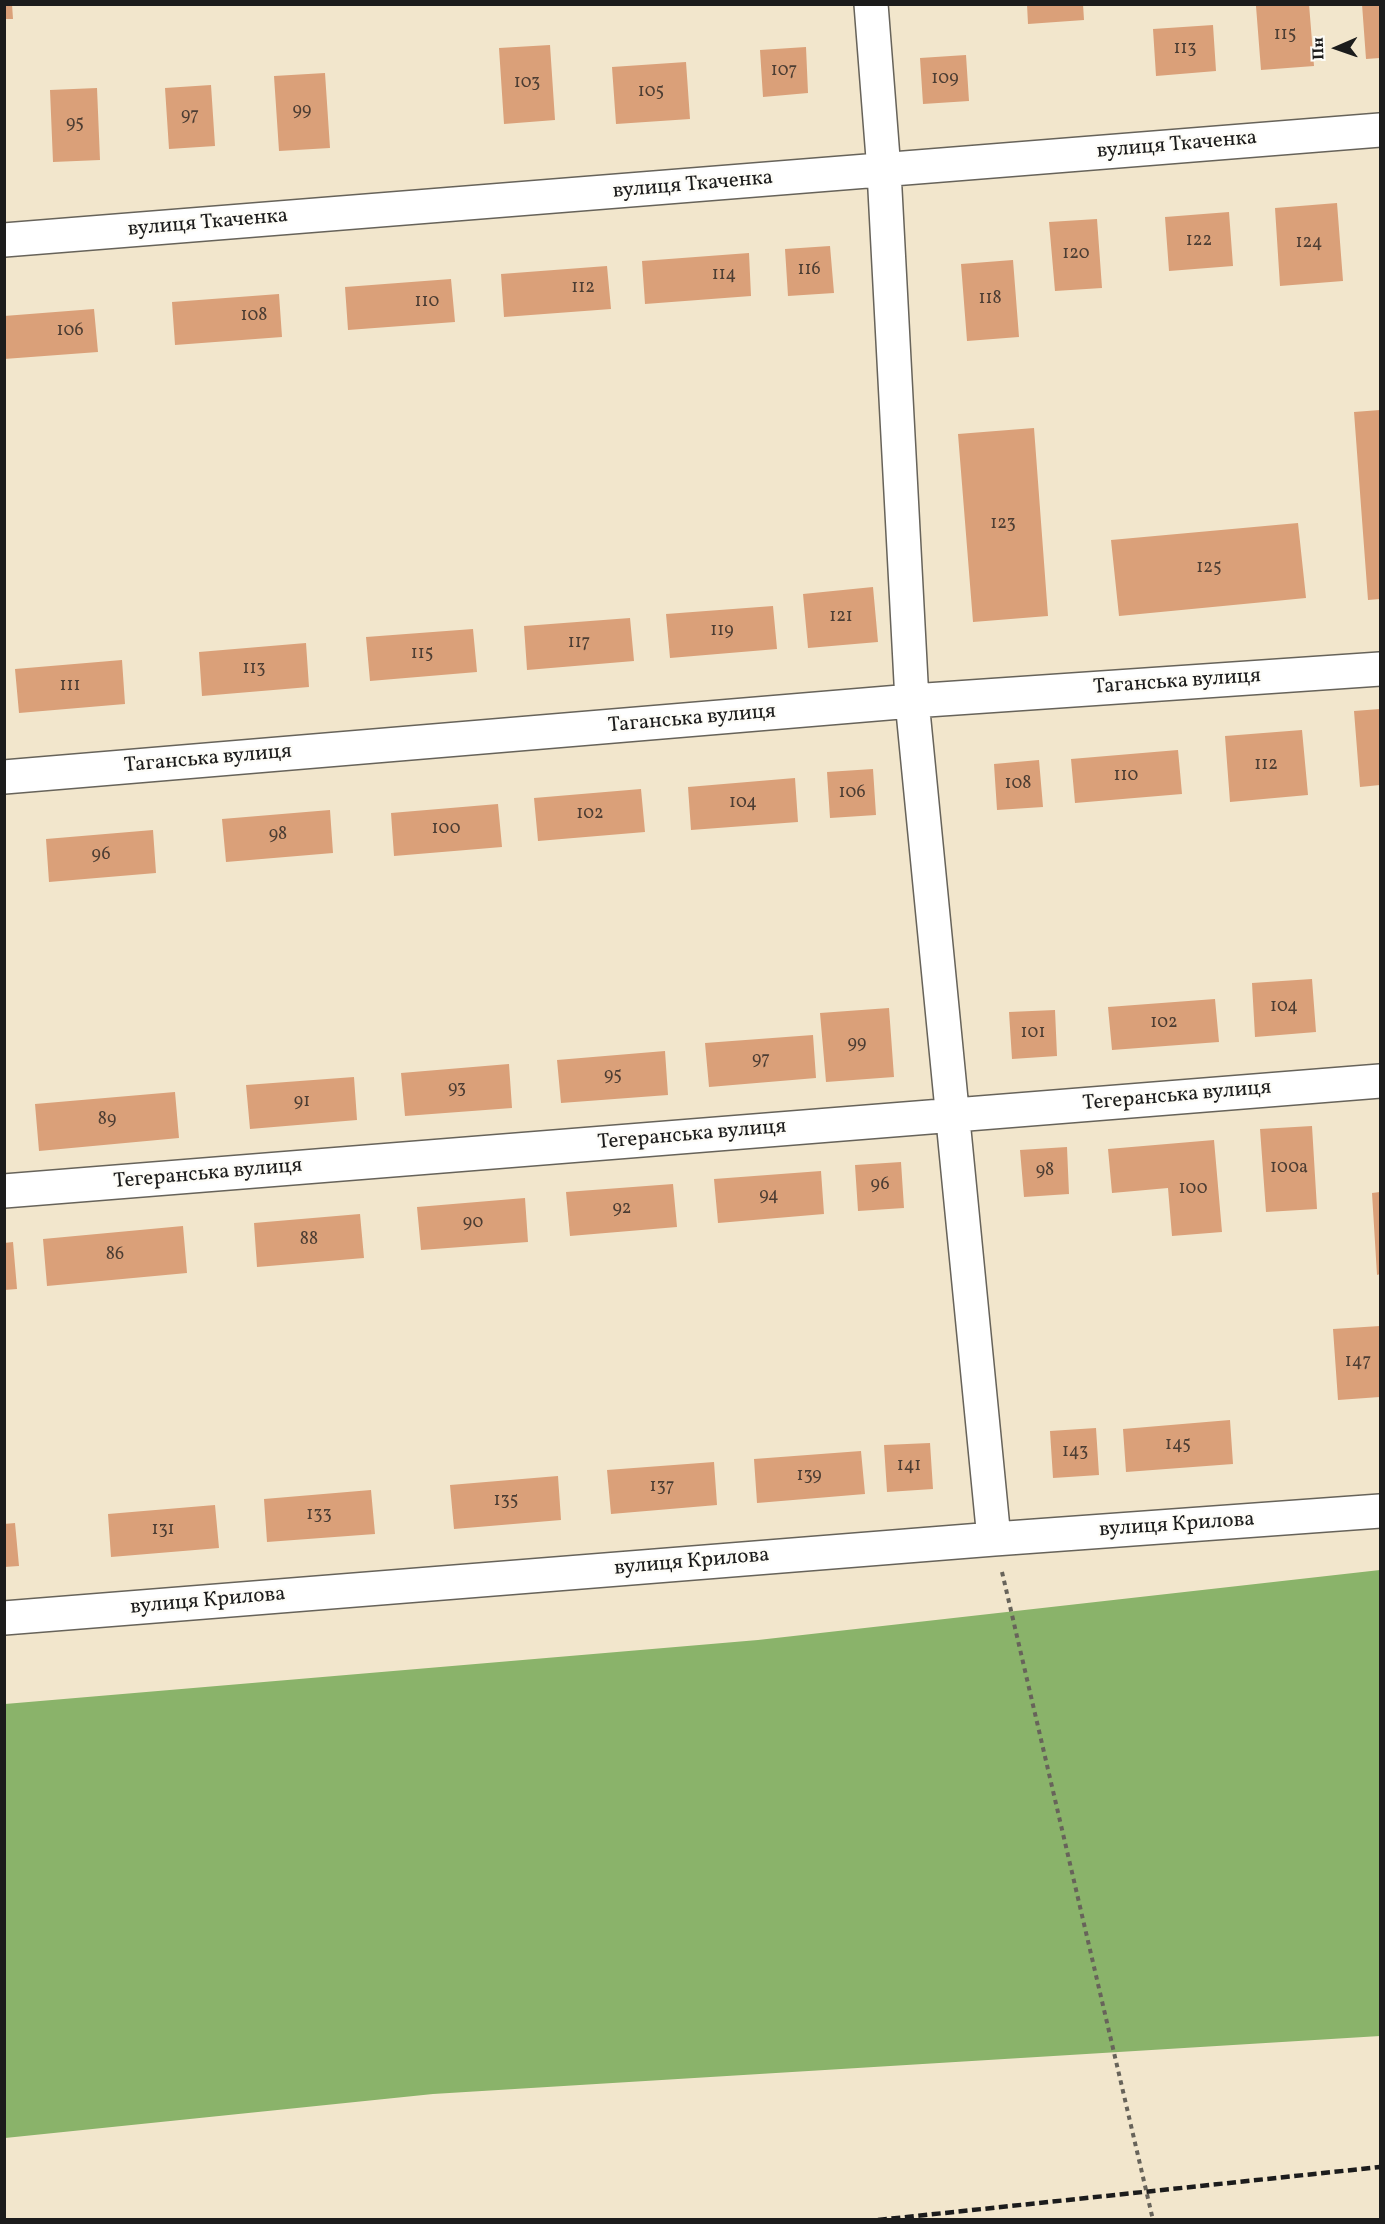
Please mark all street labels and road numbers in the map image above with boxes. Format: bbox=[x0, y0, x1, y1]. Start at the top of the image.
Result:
street label: вулиця Ткаченка bbox=[1096, 126, 1258, 166]
street label: вулиця Ткаченка bbox=[612, 166, 774, 206]
street label: вулиця Ткаченка bbox=[127, 204, 289, 244]
street label: Таганська вулиця bbox=[1092, 665, 1262, 701]
street label: Таганська вулиця bbox=[607, 700, 777, 740]
street label: Таганська вулиця bbox=[123, 740, 293, 780]
street label: Тегеранська вулиця bbox=[1082, 1076, 1272, 1118]
street label: Тегеранська вулиця bbox=[597, 1115, 787, 1157]
street label: Тегеранська вулиця bbox=[113, 1154, 303, 1196]
street label: вулиця Крилова bbox=[1098, 1508, 1256, 1544]
street label: вулиця Крилова bbox=[613, 1544, 771, 1582]
street label: вулиця Крилова bbox=[129, 1583, 287, 1621]

